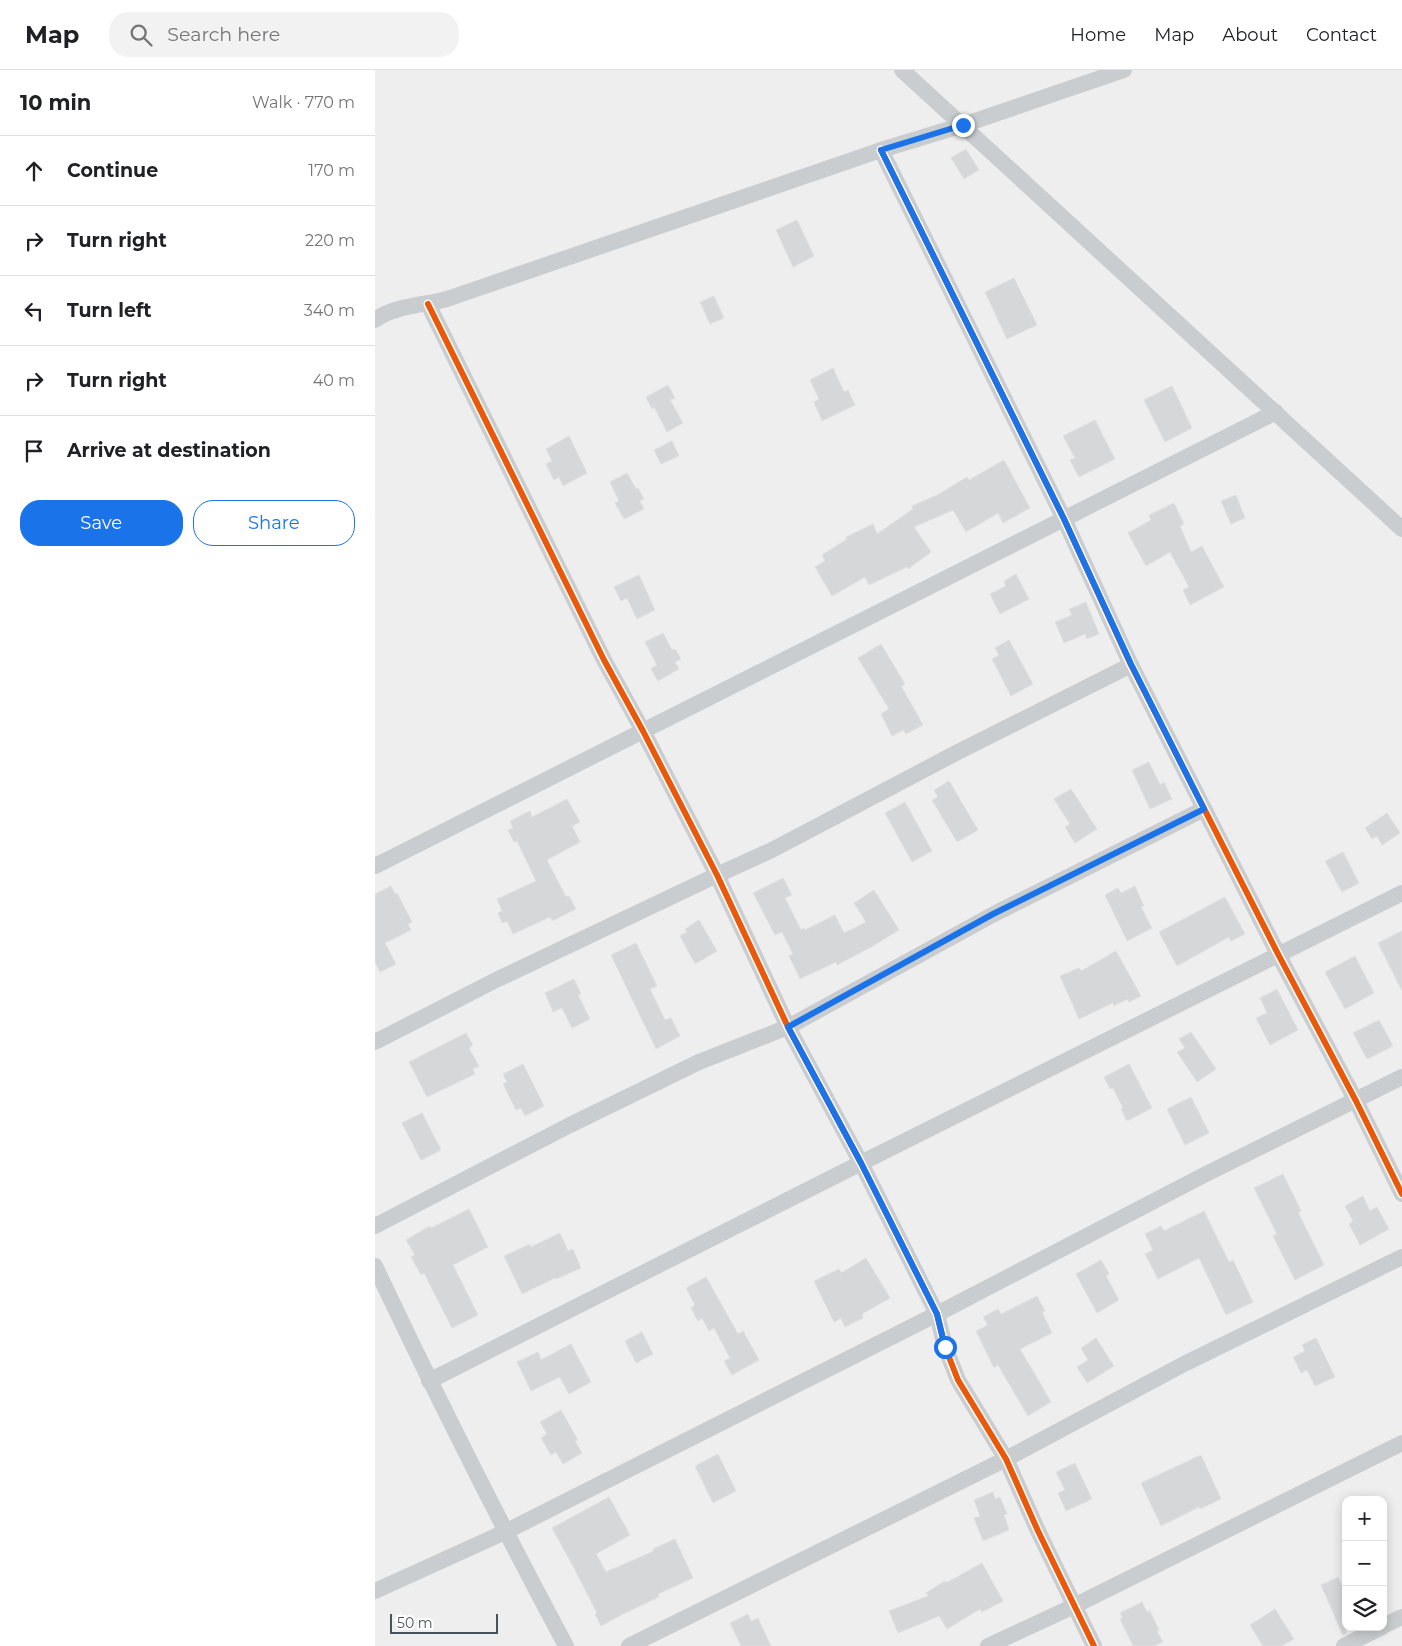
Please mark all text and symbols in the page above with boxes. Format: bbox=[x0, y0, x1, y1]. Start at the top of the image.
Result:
search box bbox=[109, 12, 459, 57]
text: Map bbox=[25, 20, 79, 49]
icon: search bbox=[127, 21, 155, 49]
text: Search here bbox=[167, 23, 280, 46]
text: Home bbox=[1070, 24, 1126, 46]
text: Map bbox=[1154, 24, 1194, 46]
text: About bbox=[1222, 24, 1278, 46]
text: Contact bbox=[1306, 24, 1377, 46]
text: 10 min bbox=[20, 90, 91, 115]
text: Walk · 770 m bbox=[252, 93, 355, 112]
route end bbox=[952, 114, 975, 137]
icon: ahead bbox=[20, 157, 48, 185]
text: Continue bbox=[67, 159, 158, 182]
text: 170 m bbox=[308, 161, 355, 180]
icon: right bbox=[20, 227, 48, 255]
text: Turn right bbox=[67, 229, 167, 252]
text: 220 m bbox=[305, 231, 355, 250]
icon: left bbox=[20, 297, 48, 325]
text: Turn left bbox=[67, 299, 152, 322]
text: 340 m bbox=[304, 301, 355, 320]
icon: right bbox=[20, 367, 48, 395]
text: Turn right bbox=[67, 369, 167, 392]
text: 40 m bbox=[313, 371, 355, 390]
icon: arrive bbox=[20, 437, 48, 465]
text: Arrive at destination bbox=[67, 439, 271, 462]
button: Save bbox=[20, 500, 183, 546]
button: Share bbox=[193, 500, 355, 546]
route start bbox=[934, 1336, 957, 1359]
map controls bbox=[1342, 1496, 1387, 1631]
button: + bbox=[1342, 1496, 1387, 1541]
button: − bbox=[1342, 1541, 1387, 1586]
button: layers bbox=[1342, 1586, 1387, 1631]
scale bar bbox=[390, 1611, 497, 1634]
text: 50 m bbox=[397, 1614, 433, 1632]

